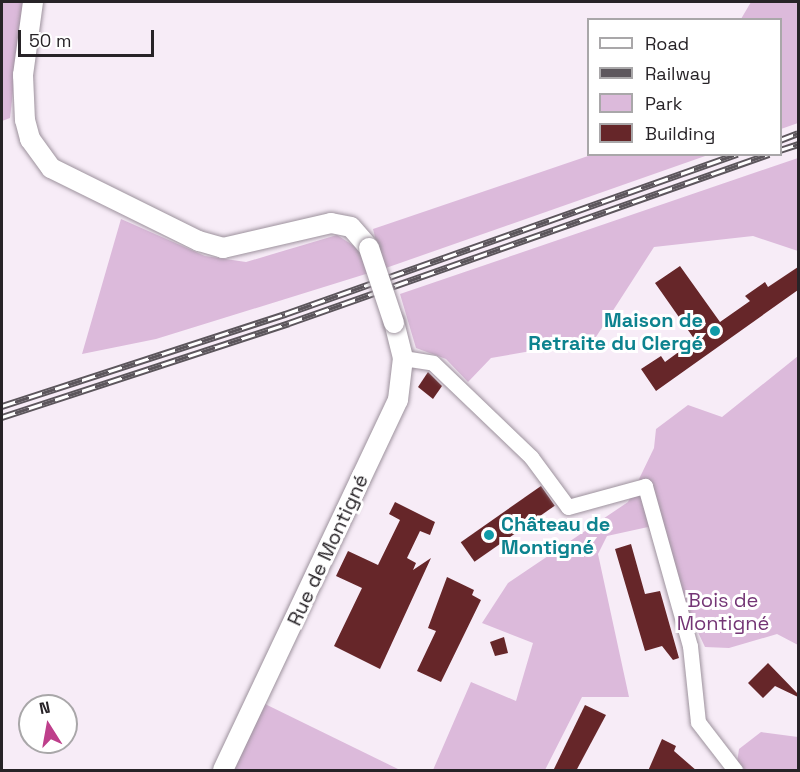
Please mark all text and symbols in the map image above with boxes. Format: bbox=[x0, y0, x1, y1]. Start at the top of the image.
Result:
scale bar bbox=[21, 18, 158, 56]
legend bbox=[587, 18, 782, 156]
text: 50 m bbox=[29, 29, 71, 52]
text: Road bbox=[645, 32, 689, 55]
text: Railway bbox=[645, 62, 711, 85]
text: Park bbox=[645, 92, 682, 115]
text: Building bbox=[645, 122, 715, 145]
place label: Maison de Retraite du Clergé bbox=[528, 308, 703, 355]
marker: Maison de Retraite du Clergé bbox=[708, 324, 722, 338]
street label: Rue de Montigné bbox=[282, 470, 374, 630]
place label: Château de Montigné bbox=[501, 512, 610, 559]
marker: Château de Montigné bbox=[482, 528, 496, 542]
park label: Bois de Montigné bbox=[677, 589, 769, 636]
north arrow bbox=[18, 694, 78, 754]
text: N bbox=[38, 696, 52, 719]

